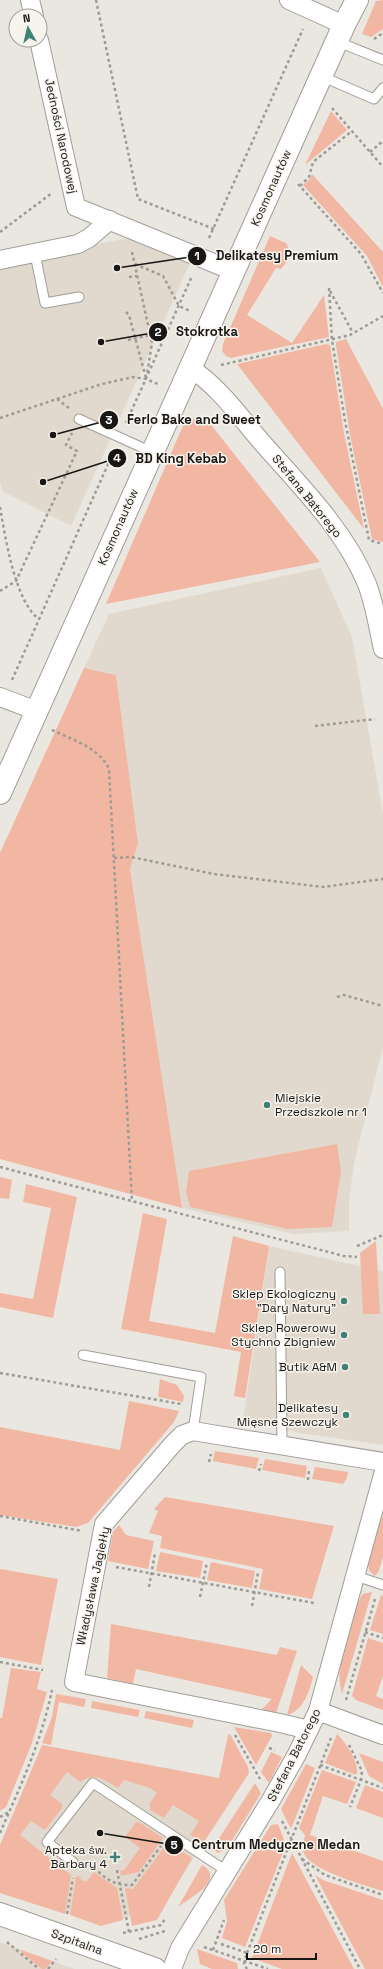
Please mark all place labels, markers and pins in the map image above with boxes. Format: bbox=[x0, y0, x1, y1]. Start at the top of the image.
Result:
callout: Delikatesy Premium bbox=[187, 243, 346, 268]
callout: Stokrotka bbox=[148, 319, 246, 344]
callout: Ferlo Bake and Sweet bbox=[99, 407, 269, 432]
callout: BD King Kebab bbox=[107, 446, 234, 471]
place label: Miejskie Przedszkole nr 1 bbox=[275, 1090, 367, 1120]
marker: Miejskie Przedszkole nr 1 bbox=[262, 1100, 272, 1110]
place label: Sklep Ekologiczny "Dary Natury" bbox=[232, 1286, 336, 1316]
marker: Sklep Ekologiczny "Dary Natury" bbox=[339, 1296, 349, 1306]
place label: Sklep Rowerowy Stychno Zbigniew bbox=[231, 1320, 336, 1350]
marker: Sklep Rowerowy Stychno Zbigniew bbox=[339, 1330, 349, 1340]
place label: Butik A&M bbox=[279, 1359, 337, 1375]
marker: Butik A&M bbox=[340, 1362, 350, 1372]
place label: Delikatesy Mięsne Szewczyk bbox=[237, 1400, 339, 1430]
marker: Delikatesy Mięsne Szewczyk bbox=[341, 1410, 351, 1420]
callout: Centrum Medyczne Medan bbox=[164, 1832, 368, 1857]
place label: Apteka św. Barbary 4 bbox=[45, 1842, 107, 1872]
marker: Apteka św. Barbary 4 bbox=[110, 1852, 120, 1862]

